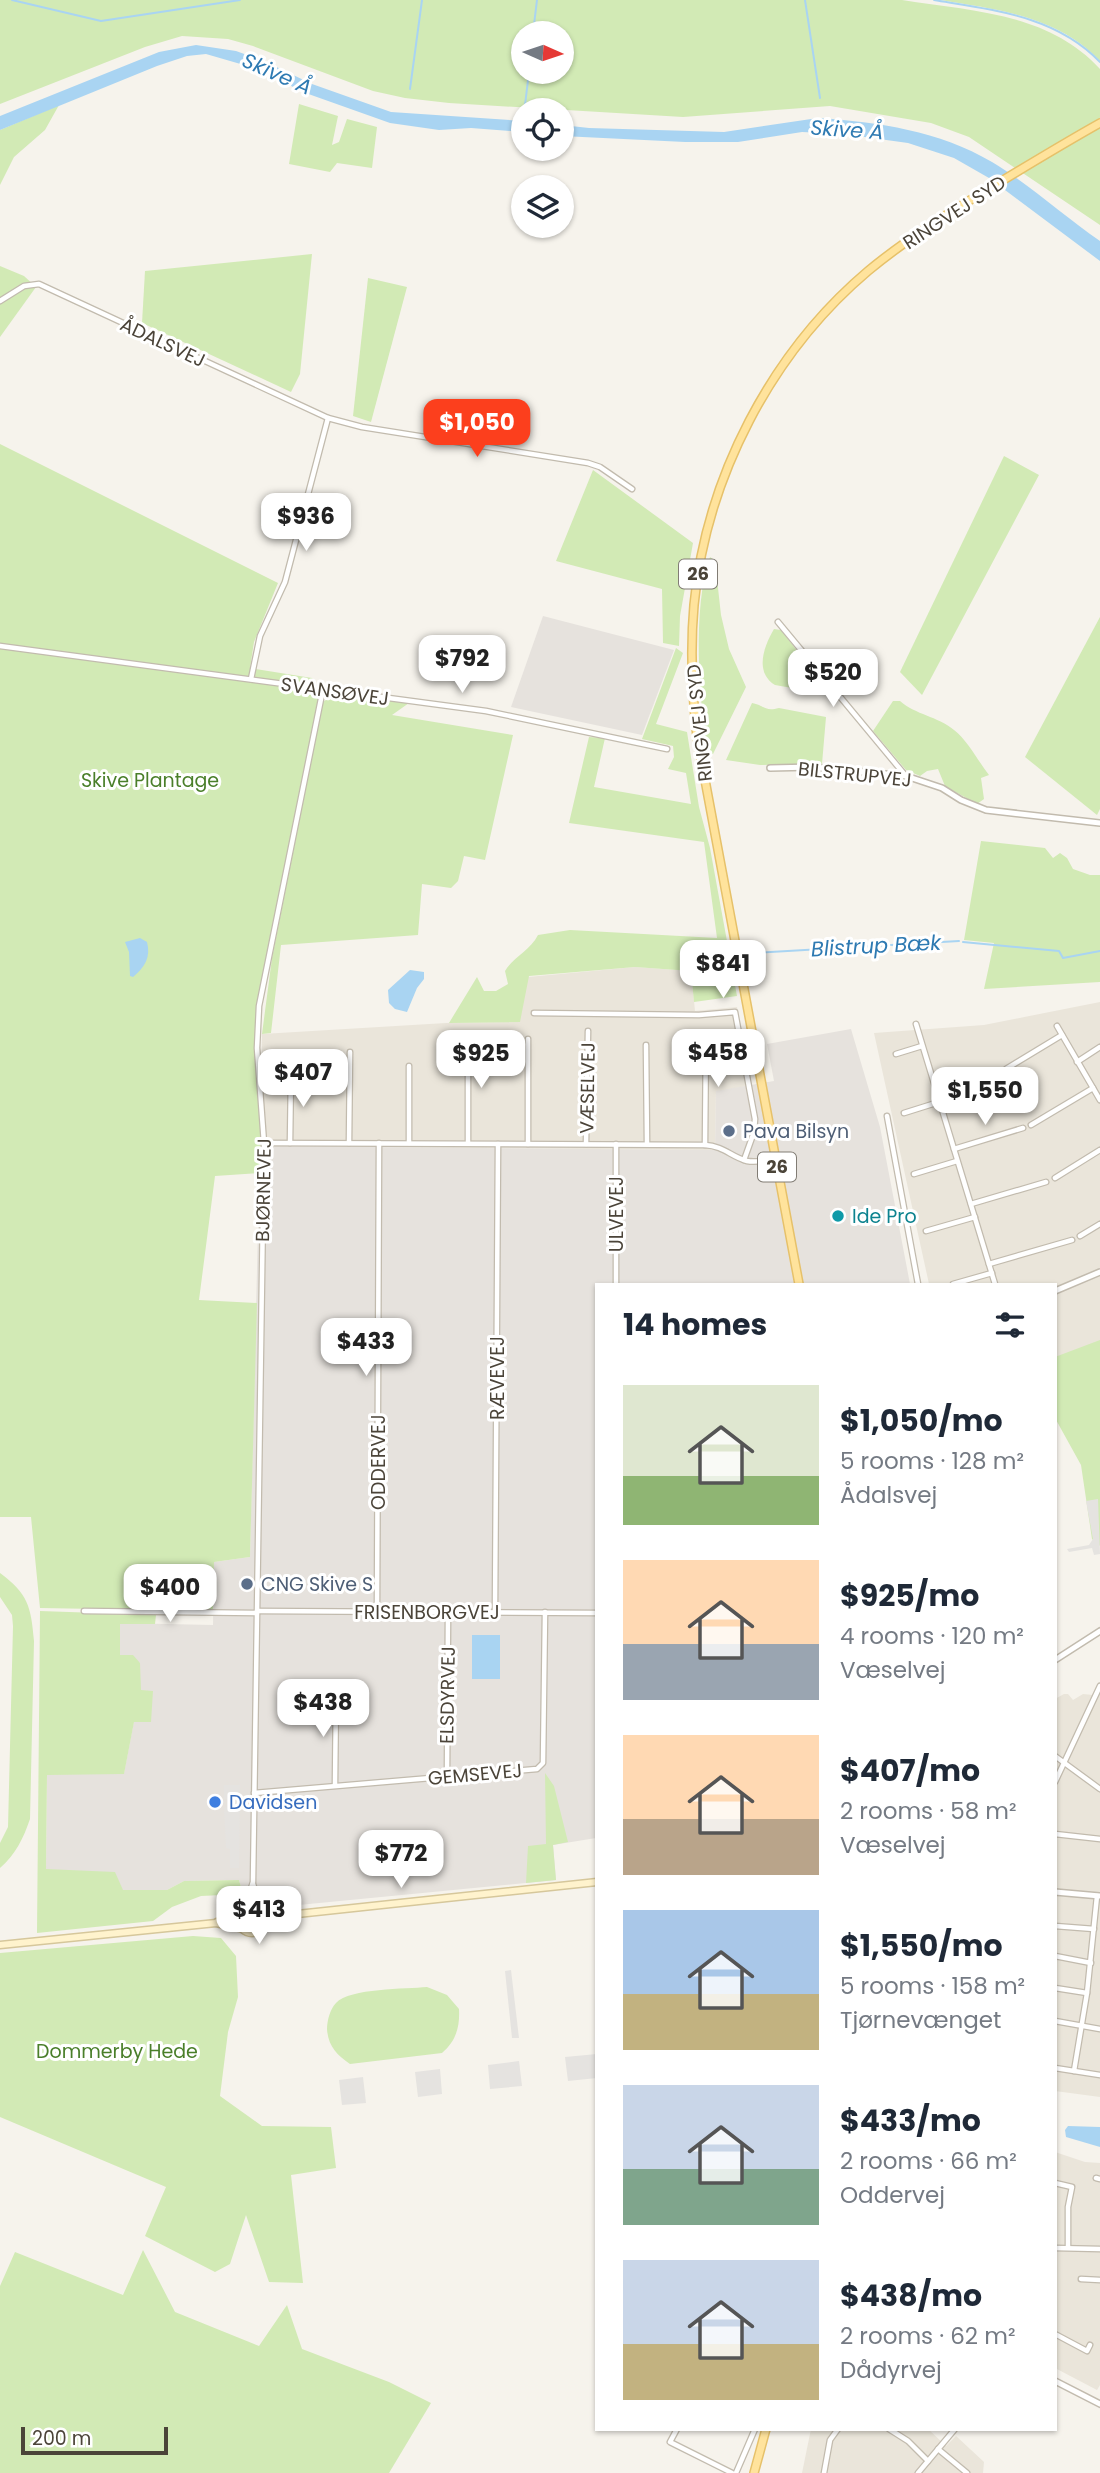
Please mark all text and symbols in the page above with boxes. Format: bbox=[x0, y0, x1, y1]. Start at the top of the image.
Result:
north arrow bbox=[511, 21, 574, 84]
map controls bbox=[511, 21, 574, 238]
water label: Skive Å bbox=[238, 45, 317, 102]
button: locate bbox=[511, 98, 574, 161]
water label: Skive Å bbox=[809, 112, 885, 147]
street label: RINGVEJ SYD bbox=[898, 169, 1011, 256]
button: layers bbox=[511, 175, 574, 238]
street label: ÅDALSVEJ bbox=[116, 311, 210, 374]
pin: $1,050 bbox=[420, 400, 534, 459]
text: $1,050 bbox=[439, 406, 515, 438]
pin: $936 bbox=[265, 494, 347, 553]
text: $936 bbox=[277, 500, 335, 532]
road number: 26 bbox=[679, 560, 717, 588]
pin: $792 bbox=[421, 636, 503, 695]
text: $792 bbox=[435, 642, 489, 674]
pin: $520 bbox=[792, 650, 874, 709]
text: $520 bbox=[804, 656, 862, 688]
street label: RINGVEJ SYD bbox=[680, 663, 719, 783]
street label: SVANSØVEJ bbox=[279, 671, 391, 712]
street label: BILSTRUPVEJ bbox=[797, 755, 913, 794]
park label: Skive Plantage bbox=[81, 767, 219, 794]
water label: Blistrup Bæk bbox=[810, 928, 943, 963]
pin: $841 bbox=[682, 940, 764, 1000]
text: $841 bbox=[696, 947, 750, 979]
pin: $925 bbox=[440, 1030, 522, 1090]
pin: $458 bbox=[677, 1030, 759, 1089]
text: $458 bbox=[688, 1036, 748, 1068]
text: $925 bbox=[452, 1037, 510, 1069]
street label: VÆSELVEJ bbox=[573, 1042, 602, 1134]
pin: $407 bbox=[262, 1050, 344, 1109]
text: $407 bbox=[274, 1056, 332, 1088]
pin: $1,550 bbox=[928, 1068, 1042, 1127]
text: $1,550 bbox=[947, 1074, 1023, 1106]
place label: Pava Bilsyn bbox=[743, 1118, 849, 1145]
marker: Pava Bilsyn bbox=[721, 1123, 737, 1139]
street label: BJØRNEVEJ bbox=[249, 1138, 278, 1242]
road number: 26 bbox=[758, 1152, 796, 1182]
street label: ULVEVEJ bbox=[603, 1176, 630, 1252]
place label: Ide Pro bbox=[852, 1203, 917, 1230]
marker: Ide Pro bbox=[830, 1208, 846, 1224]
text: 14 homes bbox=[623, 1303, 767, 1346]
icon: filters bbox=[991, 1306, 1029, 1344]
pin: $433 bbox=[325, 1318, 407, 1378]
text: $433 bbox=[337, 1325, 395, 1357]
street label: RÆVEVEJ bbox=[484, 1336, 511, 1420]
text: $1,050/mo bbox=[840, 1399, 1003, 1442]
icon: home bbox=[679, 1413, 763, 1497]
street label: ODDERVEJ bbox=[365, 1414, 392, 1510]
text: 5 rooms · 128 m² bbox=[840, 1445, 1024, 1477]
text: Ådalsvej bbox=[840, 1479, 937, 1511]
pin: $400 bbox=[129, 1564, 211, 1624]
text: $400 bbox=[140, 1571, 200, 1603]
place label: CNG Skive S bbox=[261, 1571, 373, 1598]
text: $925/mo bbox=[840, 1574, 979, 1617]
marker: CNG Skive S bbox=[239, 1576, 255, 1592]
icon: home bbox=[679, 1588, 763, 1672]
street label: FRISENBORGVEJ bbox=[354, 1599, 500, 1626]
text: 4 rooms · 120 m² bbox=[840, 1620, 1024, 1652]
street label: ELSDYRVEJ bbox=[433, 1646, 462, 1744]
text: Væselvej bbox=[840, 1654, 946, 1686]
pin: $438 bbox=[282, 1680, 364, 1739]
text: $438 bbox=[293, 1686, 353, 1718]
text: $407/mo bbox=[840, 1749, 980, 1792]
street label: GEMSEVEJ bbox=[427, 1757, 523, 1792]
icon: home bbox=[679, 1763, 763, 1847]
place label: Davidsen bbox=[229, 1789, 317, 1816]
marker: Davidsen bbox=[207, 1794, 223, 1810]
text: 2 rooms · 58 m² bbox=[840, 1795, 1017, 1827]
text: Væselvej bbox=[840, 1829, 946, 1861]
pin: $772 bbox=[360, 1830, 442, 1890]
text: $772 bbox=[375, 1837, 427, 1869]
pin: $413 bbox=[218, 1886, 300, 1946]
text: $413 bbox=[232, 1893, 286, 1925]
text: $1,550/mo bbox=[840, 1924, 1003, 1967]
icon: home bbox=[679, 1938, 763, 2022]
text: 5 rooms · 158 m² bbox=[840, 1970, 1025, 2002]
text: Tjørnevænget bbox=[840, 2004, 1001, 2036]
park label: Dommerby Hede bbox=[36, 2038, 198, 2065]
text: $433/mo bbox=[840, 2099, 981, 2142]
icon: home bbox=[679, 2113, 763, 2197]
text: 2 rooms · 66 m² bbox=[840, 2145, 1017, 2177]
text: Oddervej bbox=[840, 2179, 945, 2211]
text: $438/mo bbox=[840, 2274, 982, 2317]
icon: home bbox=[679, 2288, 763, 2372]
text: 2 rooms · 62 m² bbox=[840, 2320, 1016, 2352]
text: Dådyrvej bbox=[840, 2354, 942, 2386]
scale bar bbox=[21, 2424, 168, 2456]
text: 200 m bbox=[32, 2425, 91, 2452]

